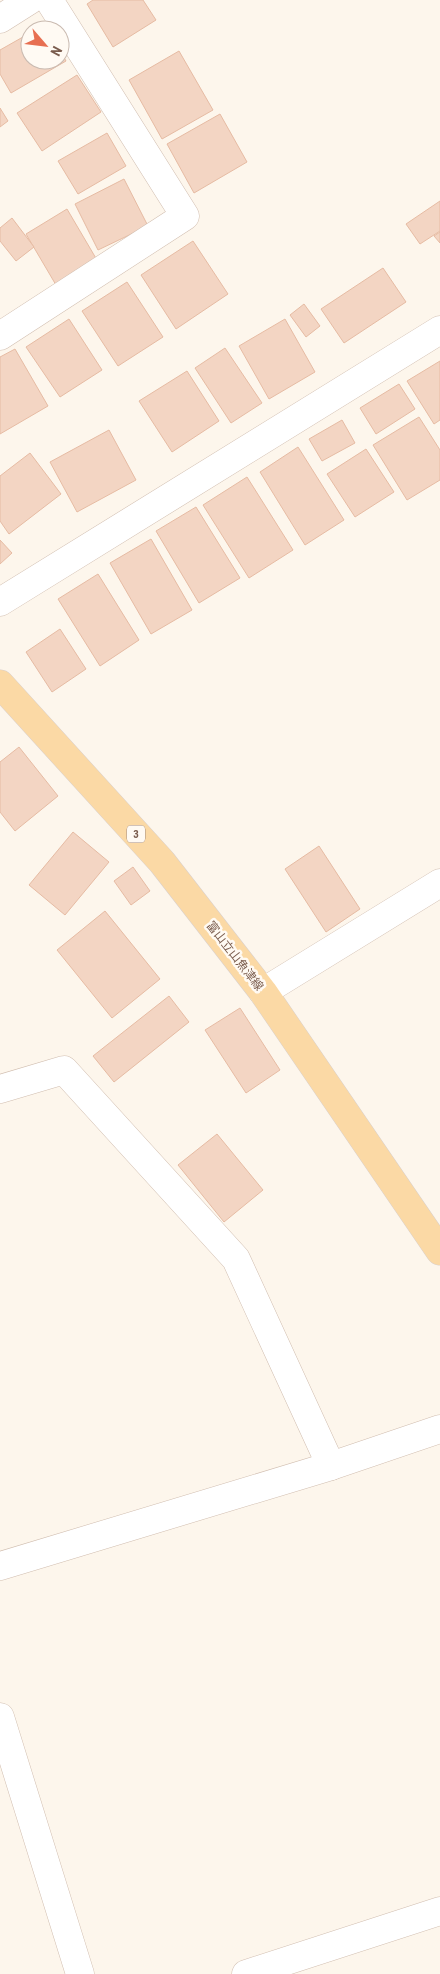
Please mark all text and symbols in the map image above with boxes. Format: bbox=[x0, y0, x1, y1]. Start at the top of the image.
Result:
north arrow bbox=[20, 20, 70, 70]
text: N bbox=[47, 44, 66, 59]
road number: 3 bbox=[127, 826, 145, 842]
street label: 富山立山魚津線 bbox=[204, 919, 266, 993]

